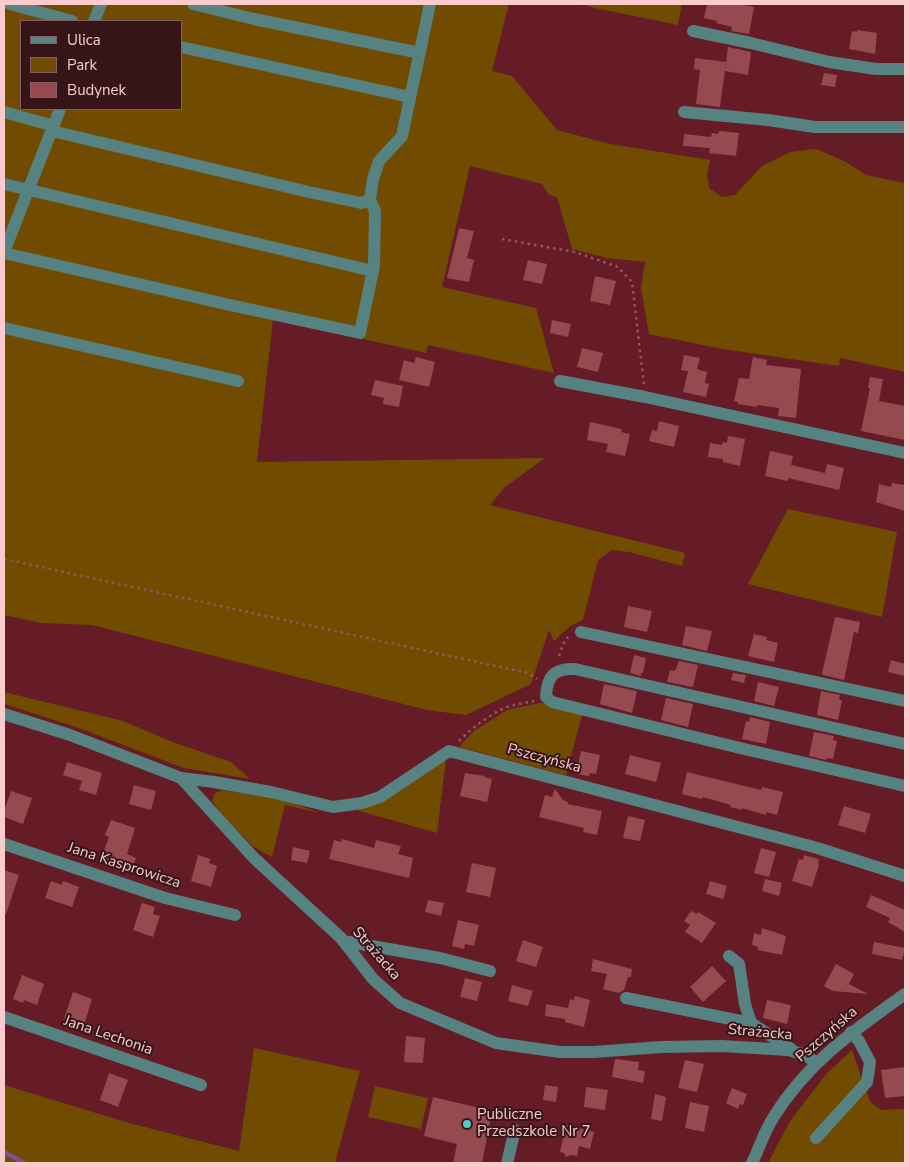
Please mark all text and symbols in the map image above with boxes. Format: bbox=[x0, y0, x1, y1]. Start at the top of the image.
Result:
legend bbox=[20, 20, 182, 110]
text: Ulica bbox=[67, 30, 101, 50]
text: Park bbox=[67, 55, 97, 75]
text: Budynek bbox=[67, 80, 126, 100]
street label: Pszczyńska bbox=[505, 741, 583, 777]
street label: Jana Kasprowicza bbox=[65, 839, 183, 893]
street label: Strażacka bbox=[348, 924, 404, 984]
street label: Pszczyńska bbox=[793, 1003, 861, 1067]
street label: Jana Lechonia bbox=[61, 1012, 155, 1060]
street label: Strażacka bbox=[727, 1021, 793, 1045]
place label: Publiczne Przedszkole Nr 7 bbox=[477, 1106, 591, 1141]
marker: Publiczne Przedszkole Nr 7 bbox=[461, 1118, 473, 1130]

